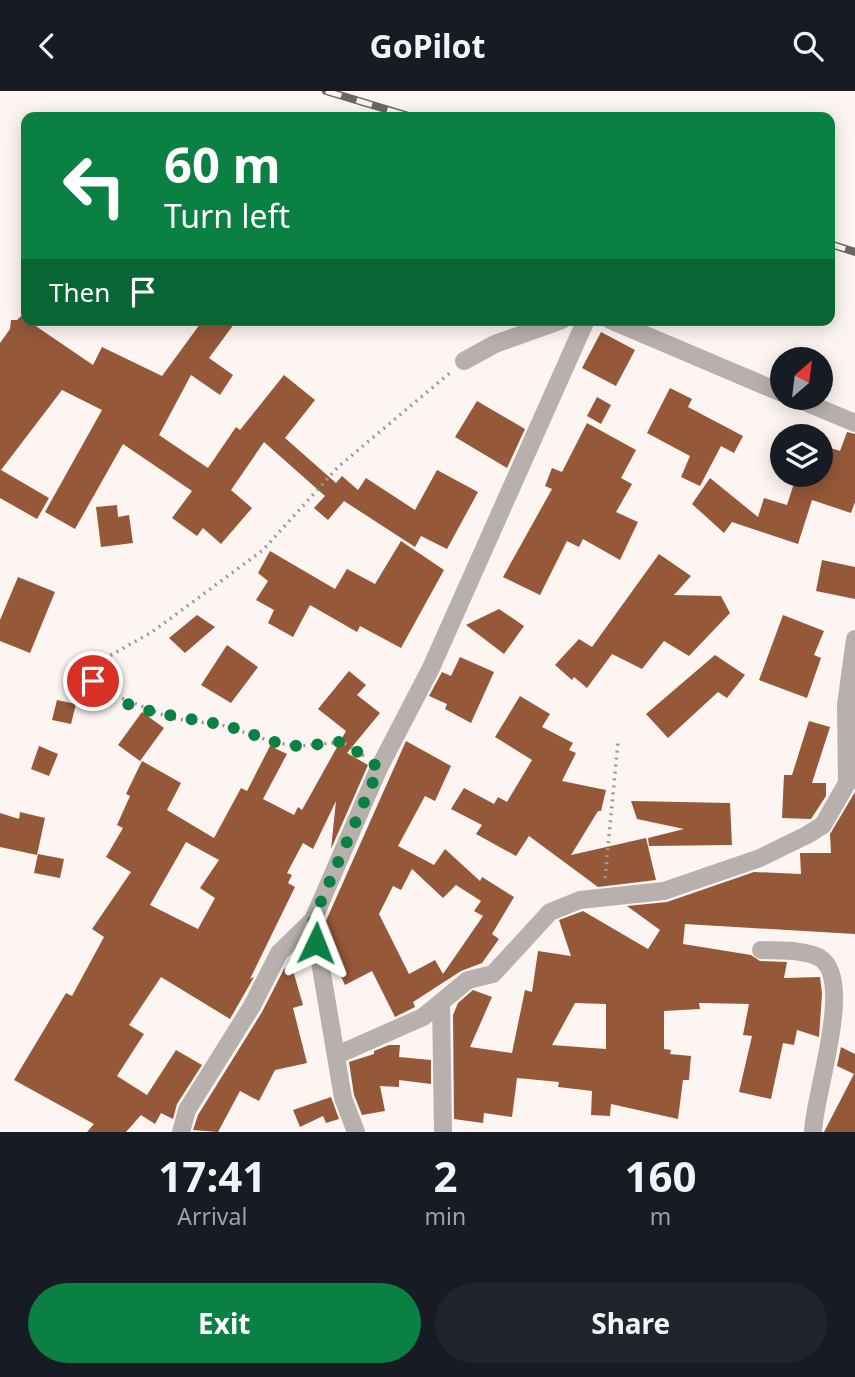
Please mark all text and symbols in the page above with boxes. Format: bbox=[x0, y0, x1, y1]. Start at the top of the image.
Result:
text: GoPilot bbox=[369, 24, 486, 67]
icon: back bbox=[28, 27, 66, 65]
icon: search bbox=[789, 27, 827, 65]
text: 60 m bbox=[164, 131, 281, 197]
icon: left bbox=[49, 140, 140, 231]
text: Turn left bbox=[164, 194, 290, 237]
icon: arrive bbox=[124, 273, 162, 311]
text: Then bbox=[49, 274, 110, 310]
north arrow bbox=[770, 347, 833, 409]
map controls bbox=[770, 347, 833, 487]
button: layers bbox=[770, 424, 833, 487]
pin bbox=[63, 651, 123, 711]
icon: arrive bbox=[74, 662, 112, 700]
position arrow bbox=[279, 906, 353, 980]
text: 17:41 bbox=[158, 1147, 266, 1204]
text: 2 bbox=[433, 1147, 457, 1204]
text: 160 bbox=[625, 1147, 697, 1204]
text: Arrival bbox=[177, 1200, 247, 1232]
text: min bbox=[425, 1200, 466, 1232]
text: m bbox=[650, 1200, 671, 1232]
button: Exit bbox=[28, 1283, 421, 1363]
button: Share bbox=[435, 1283, 827, 1363]

